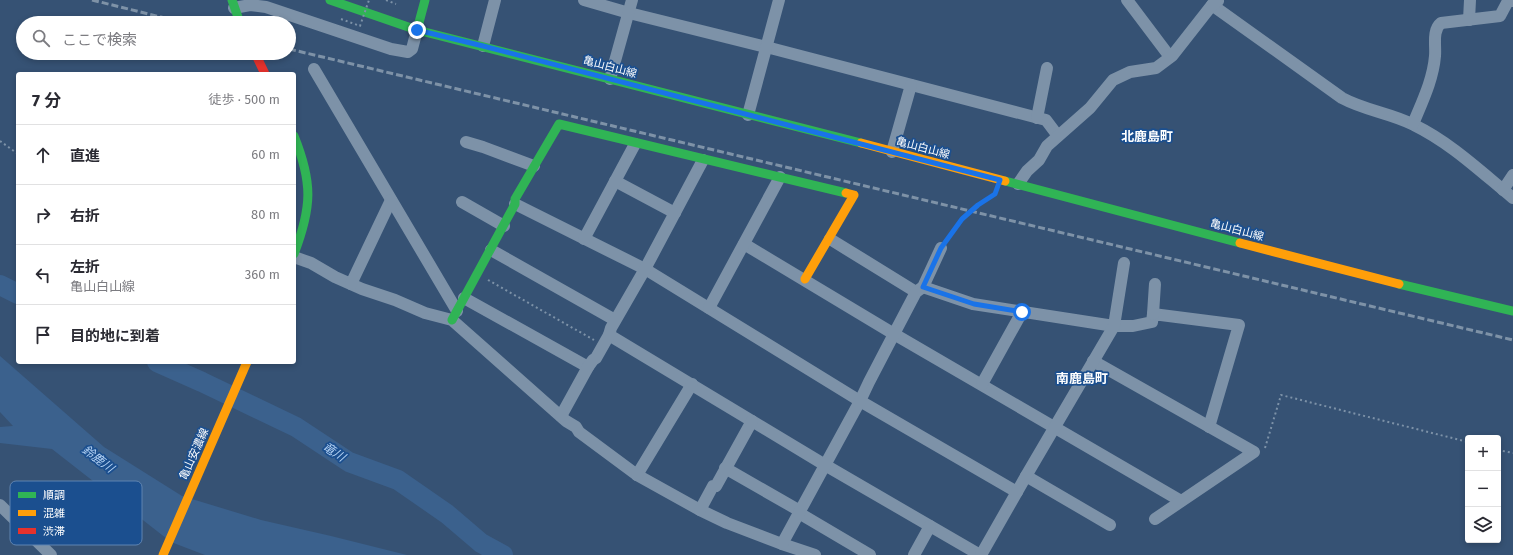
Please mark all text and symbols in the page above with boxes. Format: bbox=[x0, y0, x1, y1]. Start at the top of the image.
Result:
search box bbox=[16, 16, 296, 60]
route end bbox=[408, 21, 426, 39]
icon: search bbox=[30, 27, 52, 49]
text: ここで検索 bbox=[62, 31, 137, 49]
street label: 亀山白山線 bbox=[582, 54, 638, 80]
text: 7 分 bbox=[32, 90, 61, 111]
text: 徒歩 · 500 m bbox=[208, 92, 280, 107]
district label: 北鹿島町 bbox=[1121, 129, 1173, 144]
street label: 亀山白山線 bbox=[895, 135, 951, 161]
icon: ahead bbox=[32, 144, 54, 166]
text: 直進 bbox=[70, 147, 100, 165]
text: 60 m bbox=[251, 147, 280, 162]
icon: right bbox=[32, 204, 54, 226]
text: 右折 bbox=[70, 207, 100, 225]
text: 80 m bbox=[251, 207, 280, 222]
street label: 亀山白山線 bbox=[1209, 217, 1265, 243]
text: 左折 bbox=[70, 258, 100, 276]
icon: left bbox=[32, 264, 54, 286]
text: 360 m bbox=[245, 267, 280, 282]
text: 亀山白山線 bbox=[70, 279, 135, 294]
route start bbox=[1013, 303, 1031, 321]
icon: arrive bbox=[32, 324, 54, 346]
text: 目的地に到着 bbox=[70, 327, 160, 345]
district label: 南鹿島町 bbox=[1056, 371, 1108, 386]
street label: 亀山安濃線 bbox=[177, 426, 211, 482]
map controls bbox=[1465, 435, 1501, 543]
button: + bbox=[1465, 435, 1501, 471]
water label: 竜川 bbox=[320, 440, 350, 465]
water label: 鈴鹿川 bbox=[79, 443, 118, 477]
button: − bbox=[1465, 471, 1501, 507]
legend bbox=[10, 481, 142, 545]
text: 順調 bbox=[43, 489, 65, 502]
text: 混雑 bbox=[43, 507, 65, 520]
button: layers bbox=[1465, 507, 1501, 543]
text: 渋滞 bbox=[43, 525, 65, 538]

